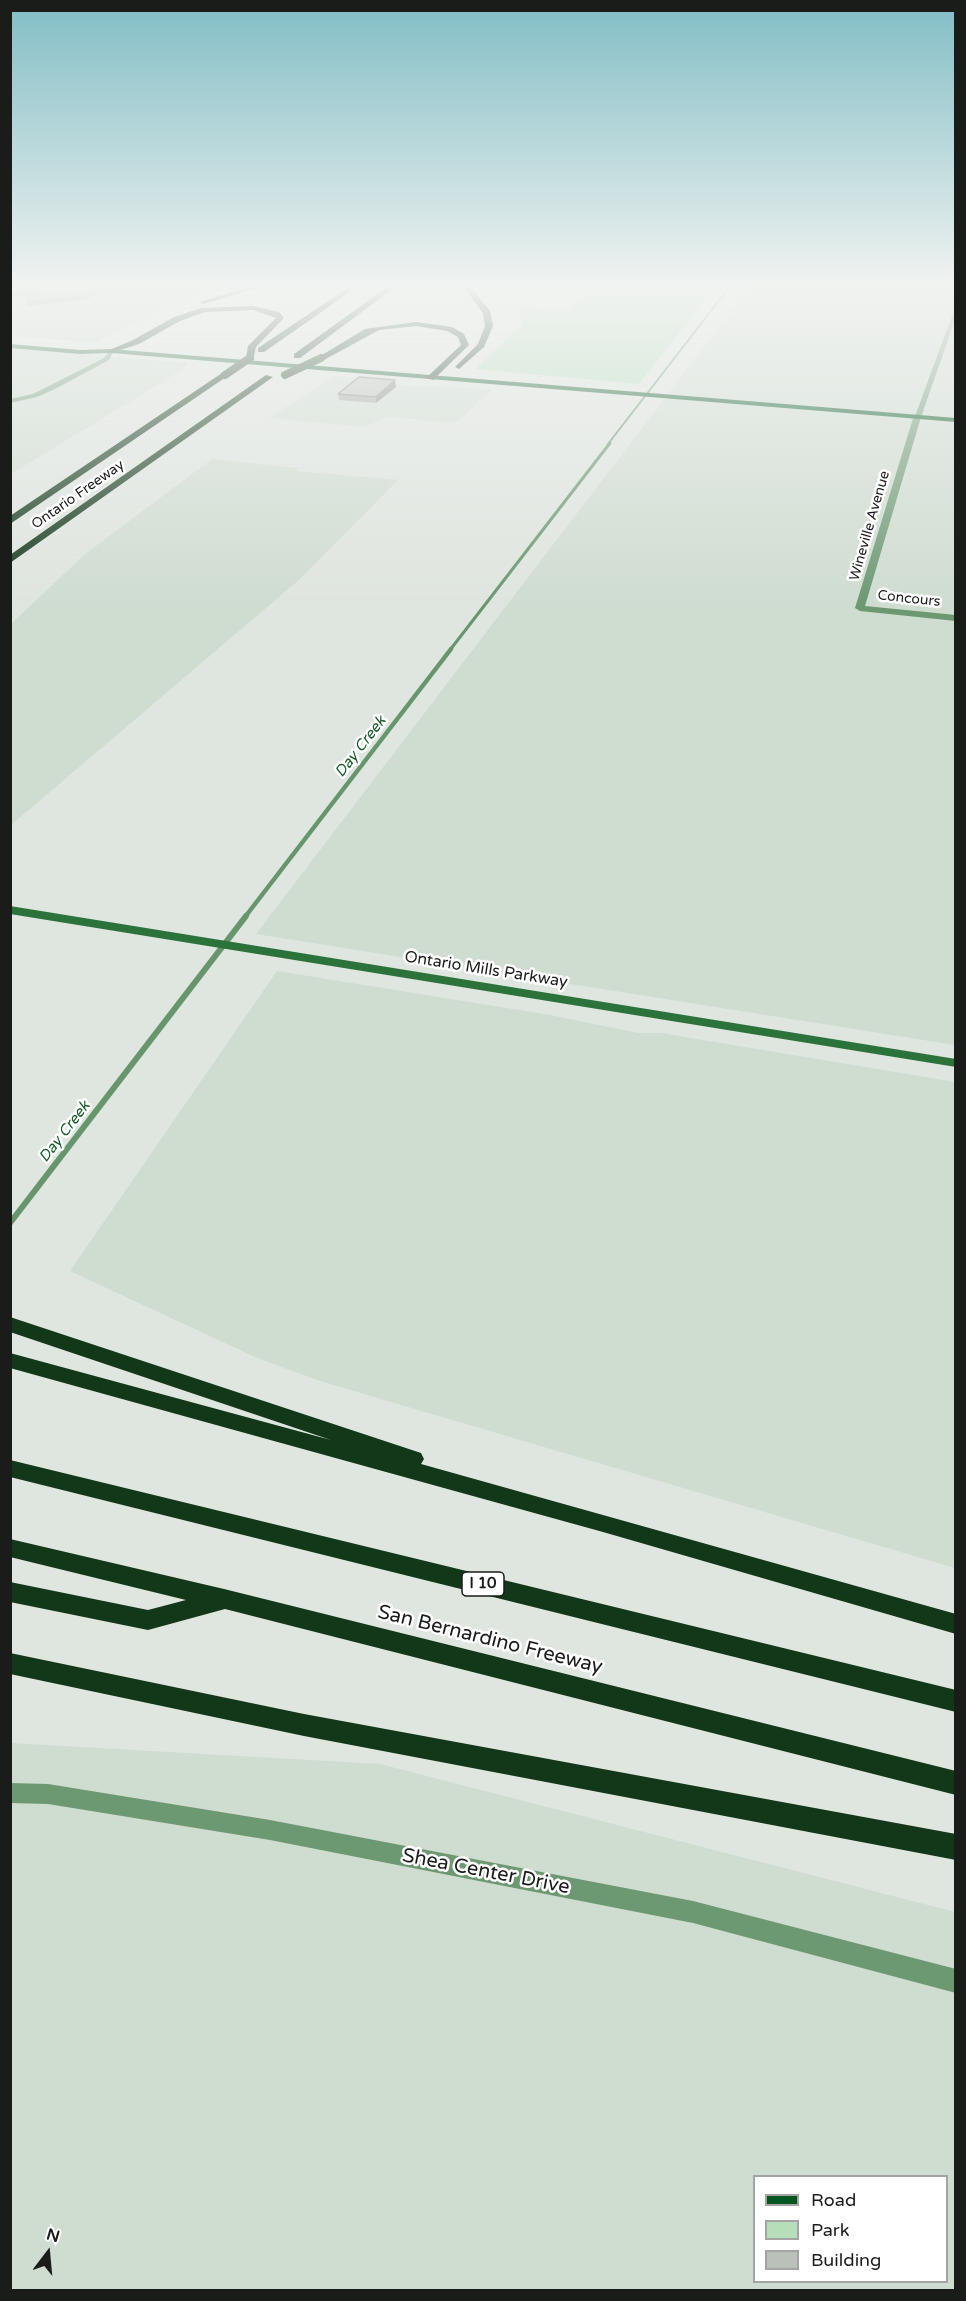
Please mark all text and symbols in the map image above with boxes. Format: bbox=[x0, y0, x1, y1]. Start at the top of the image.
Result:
street label: Ontario Freeway bbox=[28, 457, 128, 533]
street label: Wineville Avenue bbox=[846, 469, 894, 583]
street label: Concours bbox=[877, 587, 941, 611]
water label: Day Creek bbox=[332, 713, 390, 781]
street label: Ontario Mills Parkway bbox=[403, 948, 569, 992]
water label: Day Creek bbox=[36, 1098, 94, 1166]
road number: I 10 bbox=[462, 1572, 504, 1596]
street label: San Bernardino Freeway bbox=[375, 1600, 605, 1680]
street label: Shea Center Drive bbox=[400, 1844, 572, 1900]
legend bbox=[753, 2175, 948, 2283]
text: Road bbox=[811, 2189, 856, 2211]
text: Park bbox=[811, 2219, 849, 2241]
north arrow bbox=[18, 2223, 78, 2283]
text: N bbox=[44, 2224, 62, 2247]
text: Building bbox=[811, 2249, 881, 2271]

